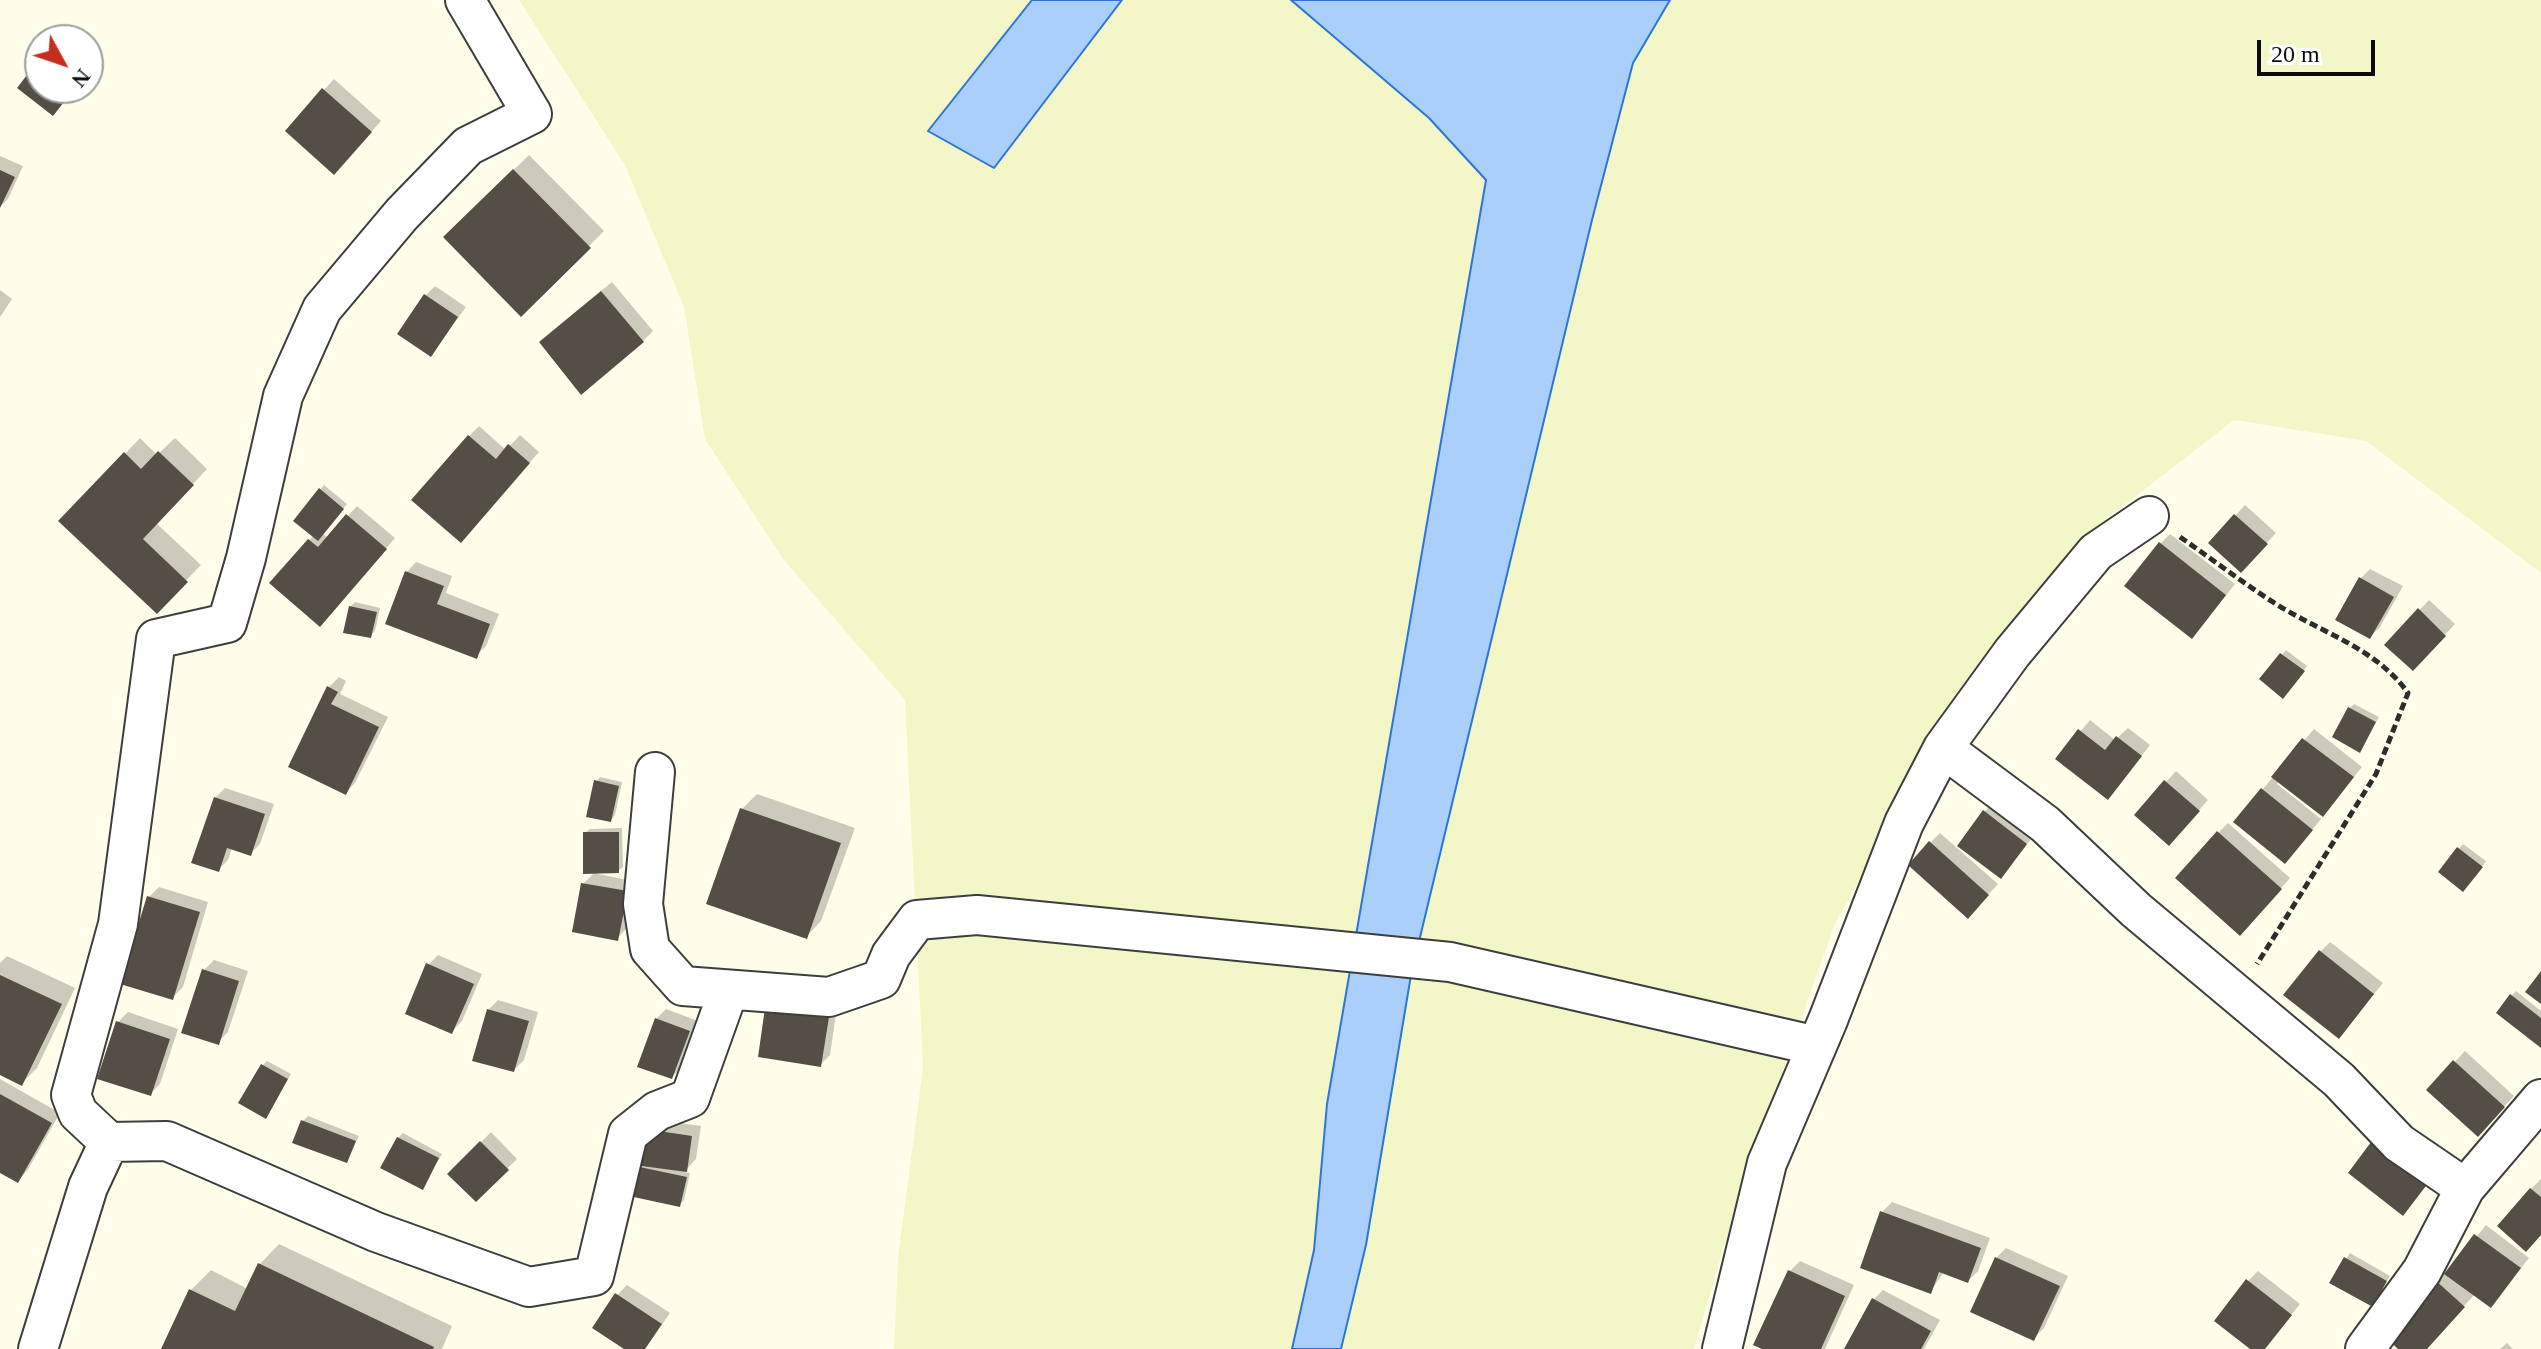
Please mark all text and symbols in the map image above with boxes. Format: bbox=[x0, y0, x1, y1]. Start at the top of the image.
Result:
north arrow bbox=[24, 24, 104, 104]
scale bar bbox=[2261, 24, 2379, 74]
text: 20 m bbox=[2271, 41, 2320, 67]
text: N bbox=[67, 64, 96, 93]

